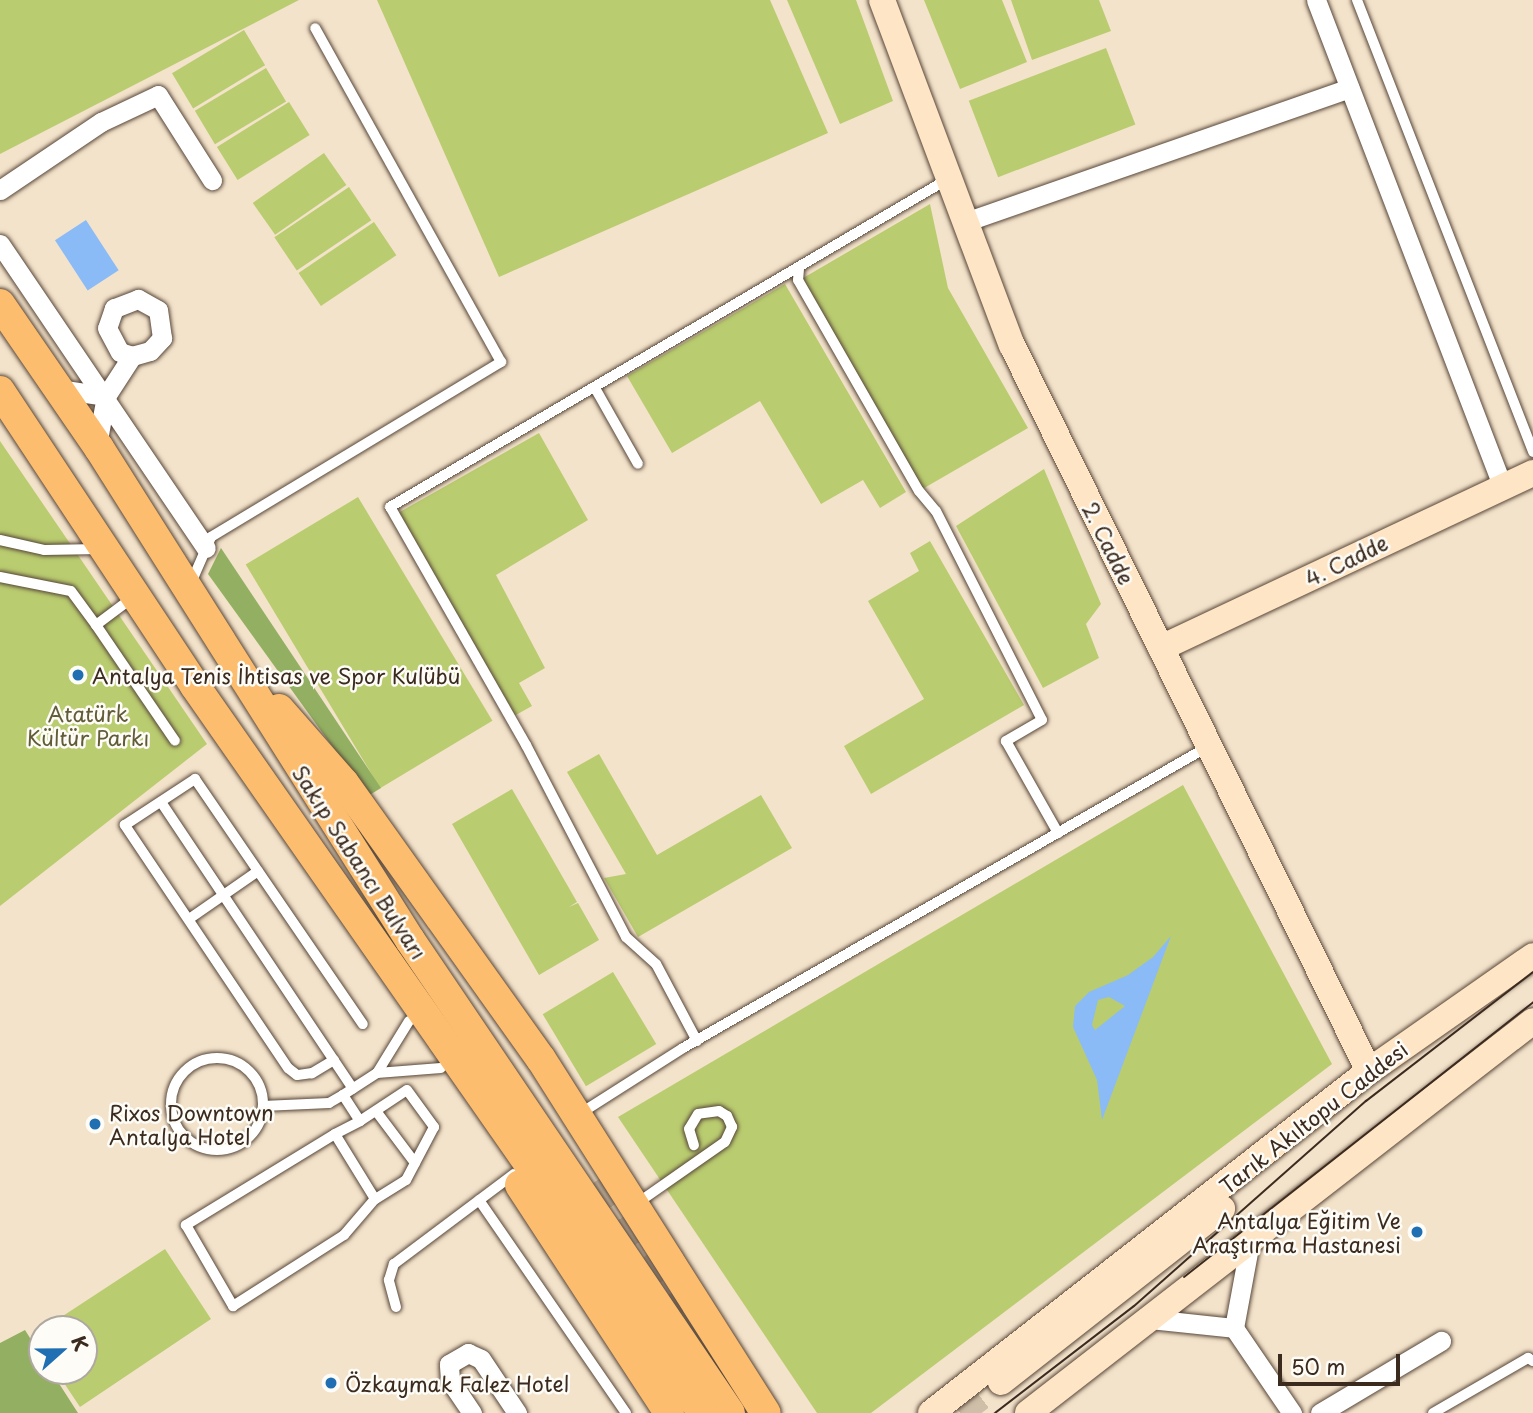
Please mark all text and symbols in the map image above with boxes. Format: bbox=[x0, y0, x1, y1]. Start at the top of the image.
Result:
street label: 2. Cadde bbox=[1078, 497, 1140, 589]
street label: 4. Cadde bbox=[1300, 529, 1392, 591]
place label: Antalya Tenis İhtisas ve Spor Kulübü bbox=[92, 662, 462, 688]
marker: Antalya Tenis İhtisas ve Spor Kulübü bbox=[70, 667, 86, 683]
park label: Atatürk Kültür Parkı bbox=[26, 700, 150, 750]
street label: Sakıp Sabancı Bulvarı bbox=[288, 761, 432, 963]
street label: Tarık Akıltopu Caddesi bbox=[1214, 1036, 1412, 1198]
place label: Rixos Downtown Antalya Hotel bbox=[109, 1099, 276, 1149]
marker: Rixos Downtown Antalya Hotel bbox=[87, 1116, 103, 1132]
place label: Antalya Eğitim Ve Araştırma Hastanesi bbox=[1189, 1207, 1401, 1257]
marker: Antalya Eğitim Ve Araştırma Hastanesi bbox=[1407, 1222, 1427, 1242]
north arrow bbox=[28, 1315, 98, 1385]
text: K bbox=[65, 1332, 96, 1355]
scale bar bbox=[1281, 1340, 1404, 1384]
text: 50 m bbox=[1291, 1350, 1345, 1382]
place label: Özkaymak Falez Hotel bbox=[345, 1370, 572, 1396]
marker: Özkaymak Falez Hotel bbox=[323, 1375, 339, 1391]

